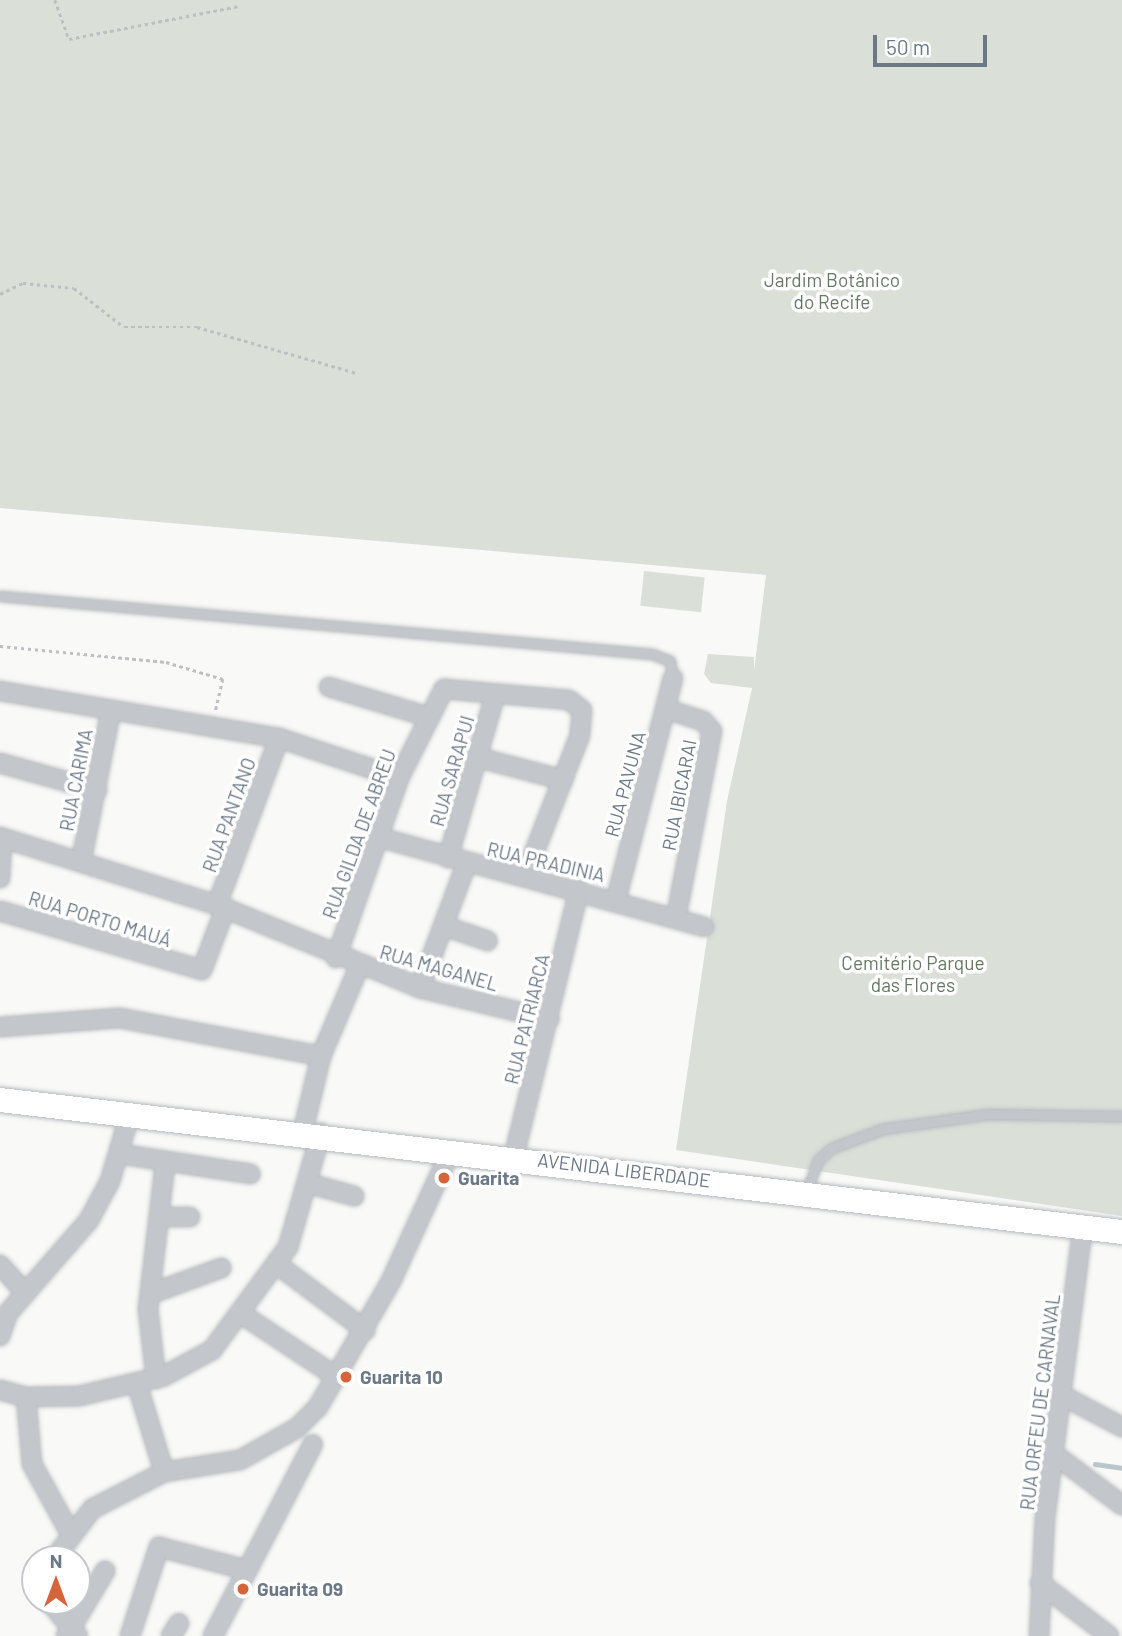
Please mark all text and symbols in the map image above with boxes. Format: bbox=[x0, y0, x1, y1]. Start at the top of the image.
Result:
scale bar bbox=[877, 21, 991, 65]
text: 50 m bbox=[886, 34, 930, 59]
park label: Jardim Botânico do Recife bbox=[764, 269, 900, 313]
street label: RUA SARAPUI bbox=[425, 713, 479, 829]
street label: RUA CARIMA bbox=[55, 727, 97, 833]
street label: RUA PAVUNA bbox=[600, 729, 650, 839]
street label: RUA IBICARAI bbox=[657, 738, 701, 852]
street label: RUA GILDA DE ABREU bbox=[318, 746, 400, 922]
street label: RUA PANTANO bbox=[198, 755, 260, 875]
street label: RUA PRADINIA bbox=[485, 837, 607, 887]
street label: RUA PORTO MAUÁ bbox=[26, 886, 174, 952]
street label: RUA MAGANEL bbox=[377, 940, 501, 996]
street label: RUA PATRIARCA bbox=[500, 951, 554, 1087]
park label: Cemitério Parque das Flores bbox=[841, 952, 985, 996]
street label: AVENIDA LIBERDADE bbox=[536, 1148, 712, 1192]
place label: Guarita bbox=[458, 1167, 519, 1189]
marker: Guarita bbox=[436, 1170, 452, 1186]
street label: RUA ORFEU DE CARNAVAL bbox=[1015, 1292, 1065, 1512]
place label: Guarita 10 bbox=[360, 1366, 443, 1388]
marker: Guarita 10 bbox=[338, 1369, 354, 1385]
north arrow bbox=[21, 1545, 91, 1615]
text: N bbox=[50, 1549, 62, 1572]
place label: Guarita 09 bbox=[257, 1578, 343, 1600]
marker: Guarita 09 bbox=[235, 1581, 251, 1597]

